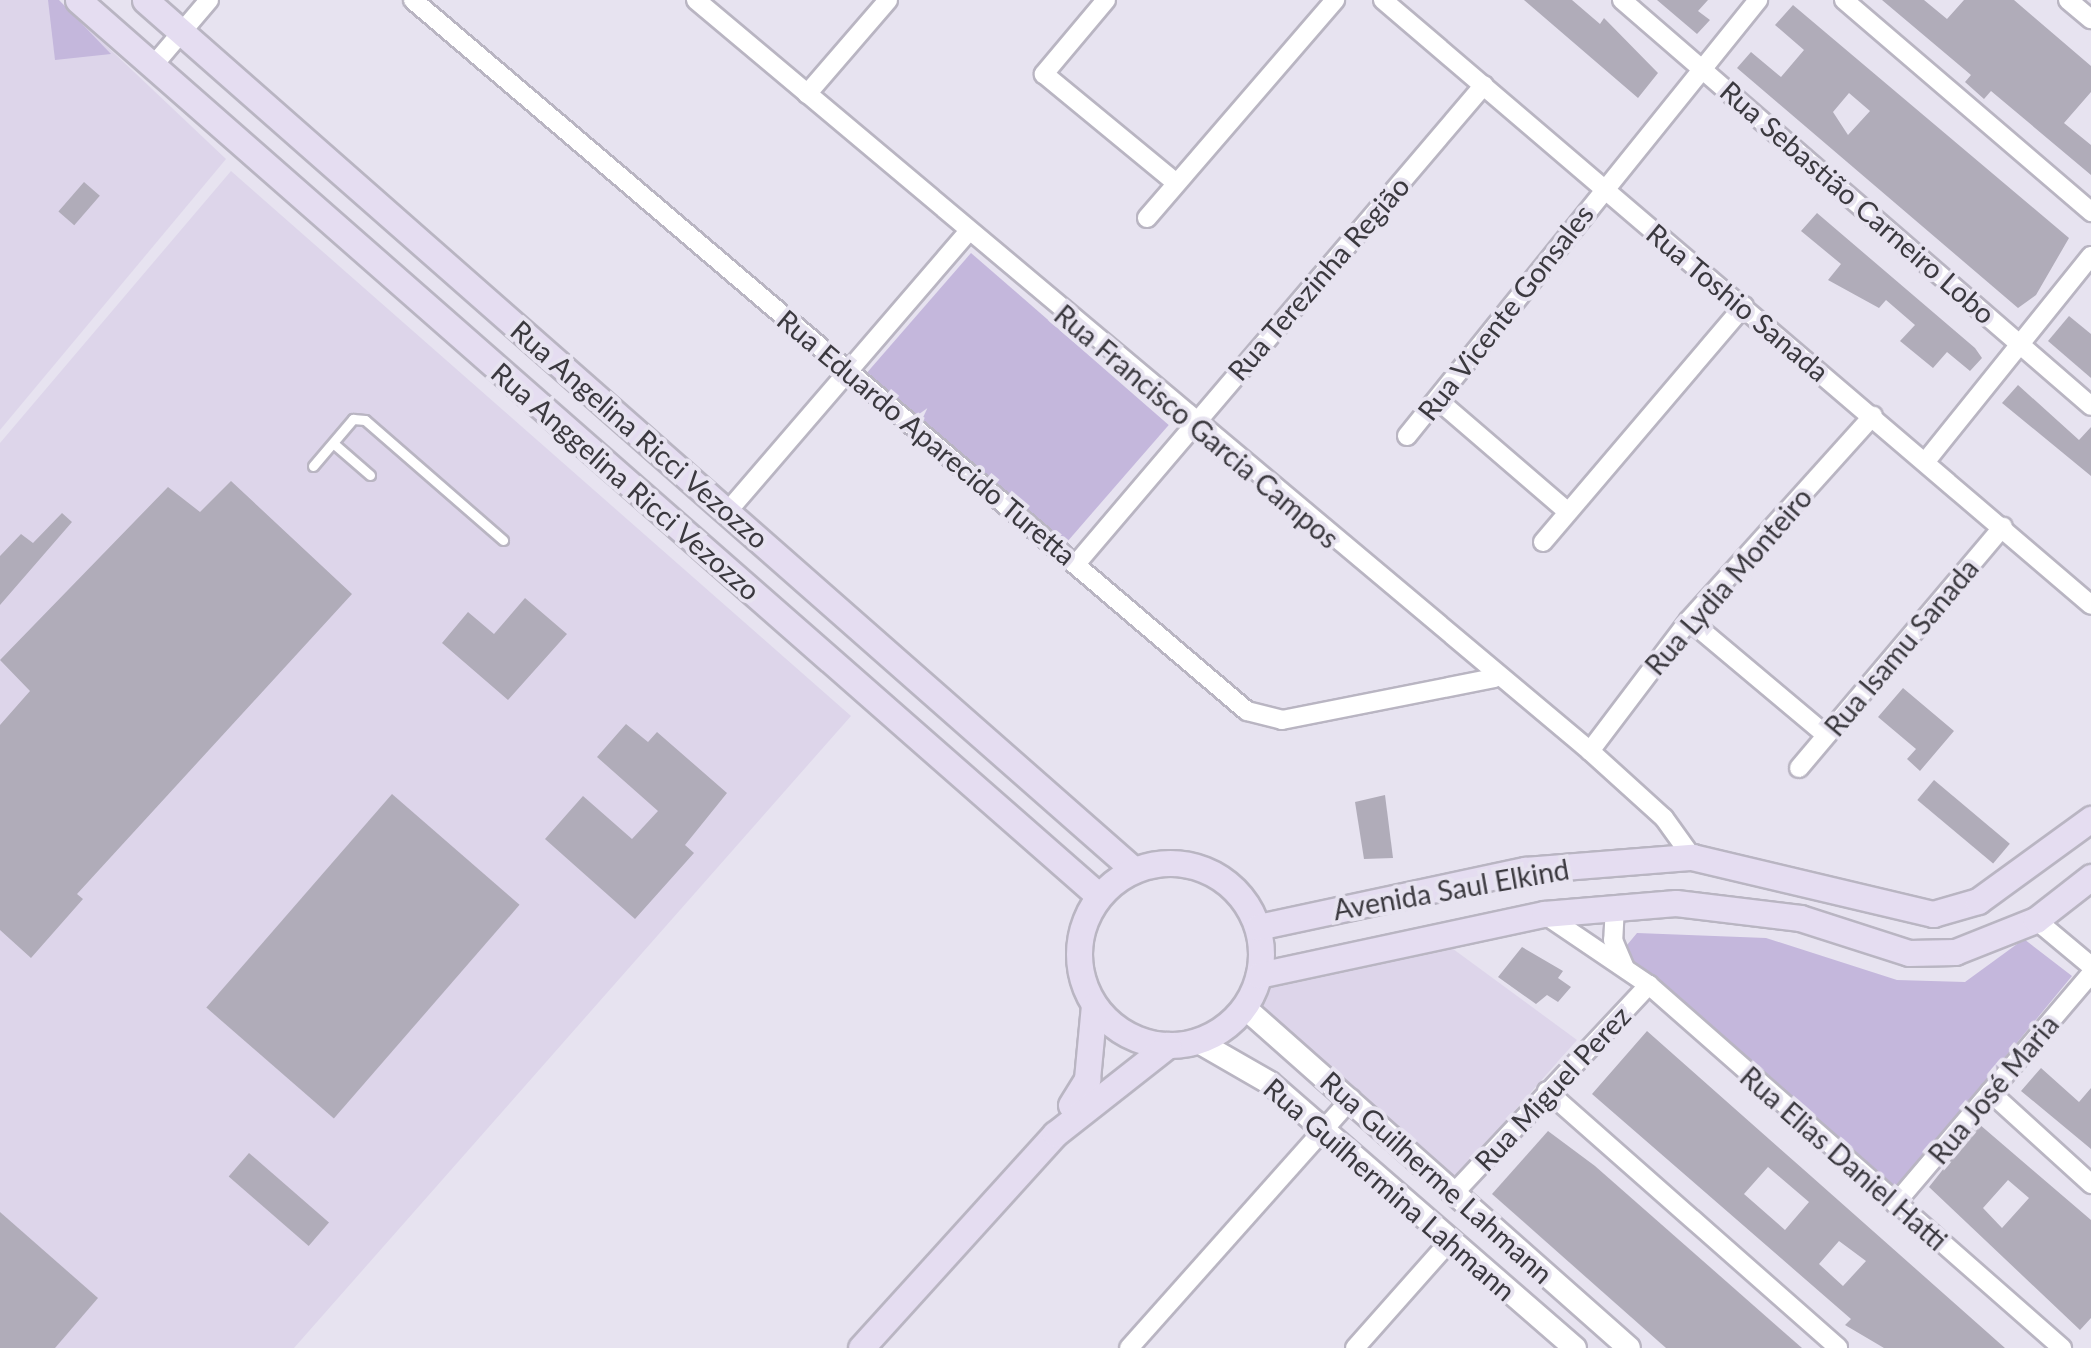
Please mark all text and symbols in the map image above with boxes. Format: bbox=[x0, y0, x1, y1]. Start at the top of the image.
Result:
street label: Rua Sebastião Carneiro Lobo bbox=[1714, 74, 2002, 330]
street label: Rua Terezinha Região bbox=[1220, 169, 1416, 387]
street label: Rua Vicente Gonsales bbox=[1410, 197, 1600, 427]
street label: Rua Toshio Sanada bbox=[1640, 216, 1836, 388]
street label: Rua Francisco Garcia Campos bbox=[1048, 297, 1346, 555]
street label: Rua Eduardo Aparecido Turetta bbox=[770, 302, 1084, 572]
street label: Rua Angelina Ricci Vezozzo bbox=[504, 312, 776, 556]
street label: Rua Anggelina Ricci Vezozzo bbox=[484, 355, 768, 607]
street label: Rua Lydia Monteiro bbox=[1638, 481, 1818, 681]
street label: Rua Isamu Sanada bbox=[1817, 552, 1985, 742]
street label: Avenida Saul Elkind bbox=[1330, 852, 1572, 926]
street label: Rua Miguel Perez bbox=[1467, 999, 1637, 1177]
street label: Rua José Maria bbox=[1921, 1007, 2065, 1171]
street label: Rua Elias Daniel Hatti bbox=[1734, 1059, 1954, 1257]
street label: Rua Guilherme Lahmann bbox=[1314, 1064, 1560, 1290]
street label: Rua Guilhermina Lahmann bbox=[1257, 1071, 1523, 1307]

